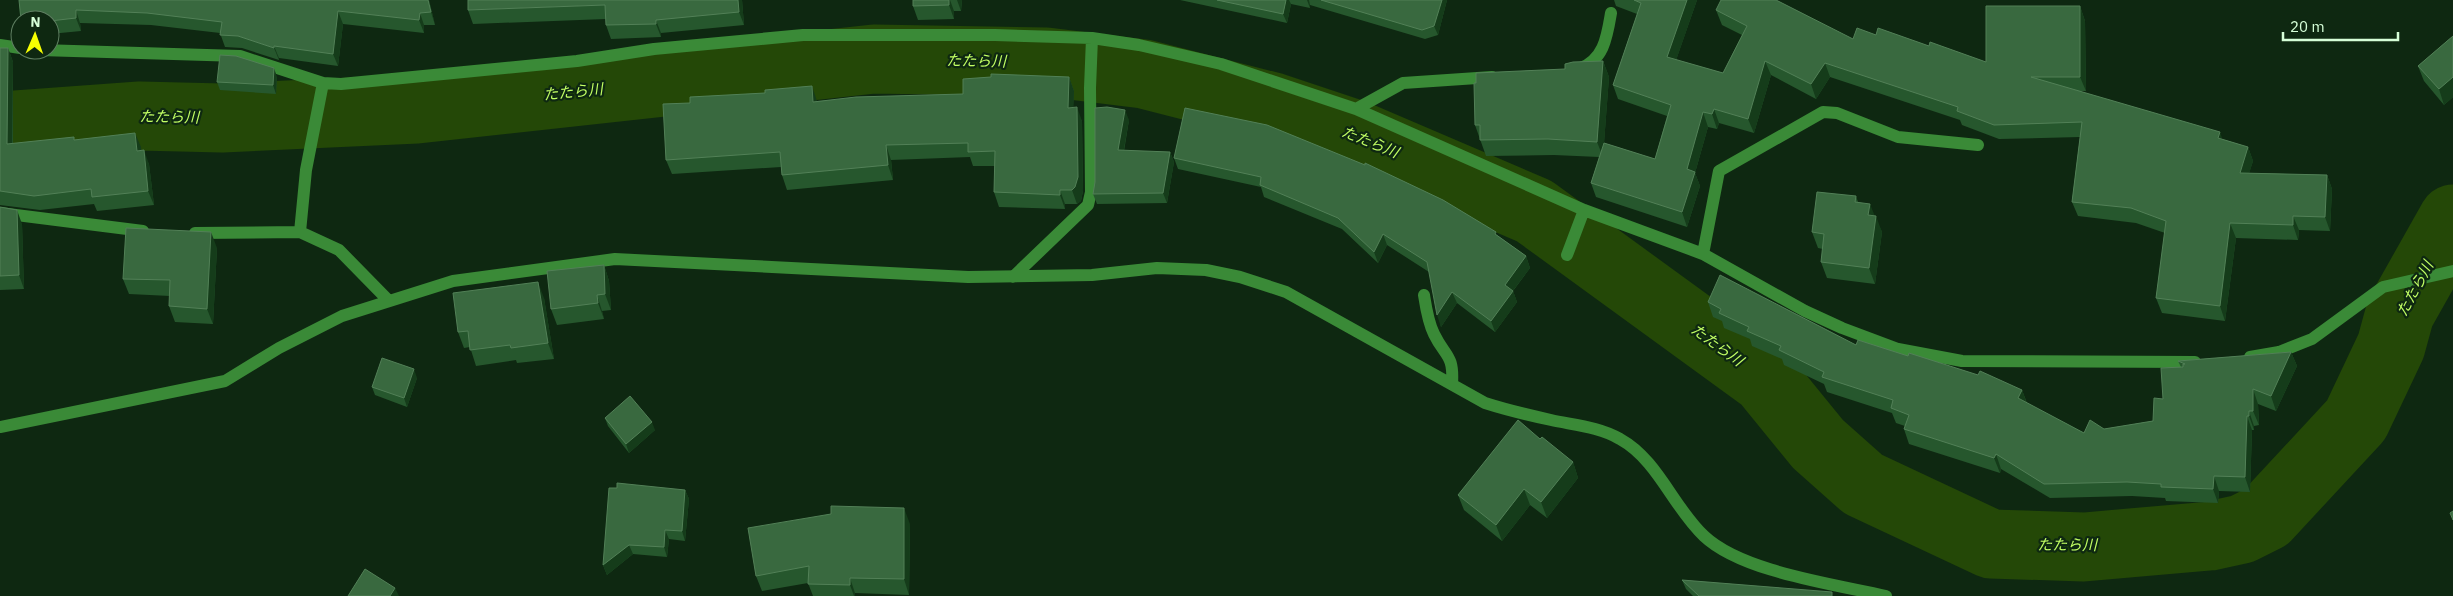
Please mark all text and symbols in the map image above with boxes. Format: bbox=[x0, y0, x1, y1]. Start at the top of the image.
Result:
north arrow bbox=[10, 10, 60, 60]
scale bar bbox=[2283, 10, 2398, 42]
text: N bbox=[30, 13, 41, 31]
text: 20 m bbox=[2290, 17, 2325, 36]
water label: たたら川 bbox=[946, 50, 1008, 71]
water label: たたら川 bbox=[542, 79, 606, 104]
water label: たたら川 bbox=[139, 106, 201, 127]
water label: たたら川 bbox=[1339, 121, 1403, 162]
water label: たたら川 bbox=[2392, 256, 2438, 320]
water label: たたら川 bbox=[1687, 319, 1749, 371]
water label: たたら川 bbox=[2037, 535, 2099, 554]

